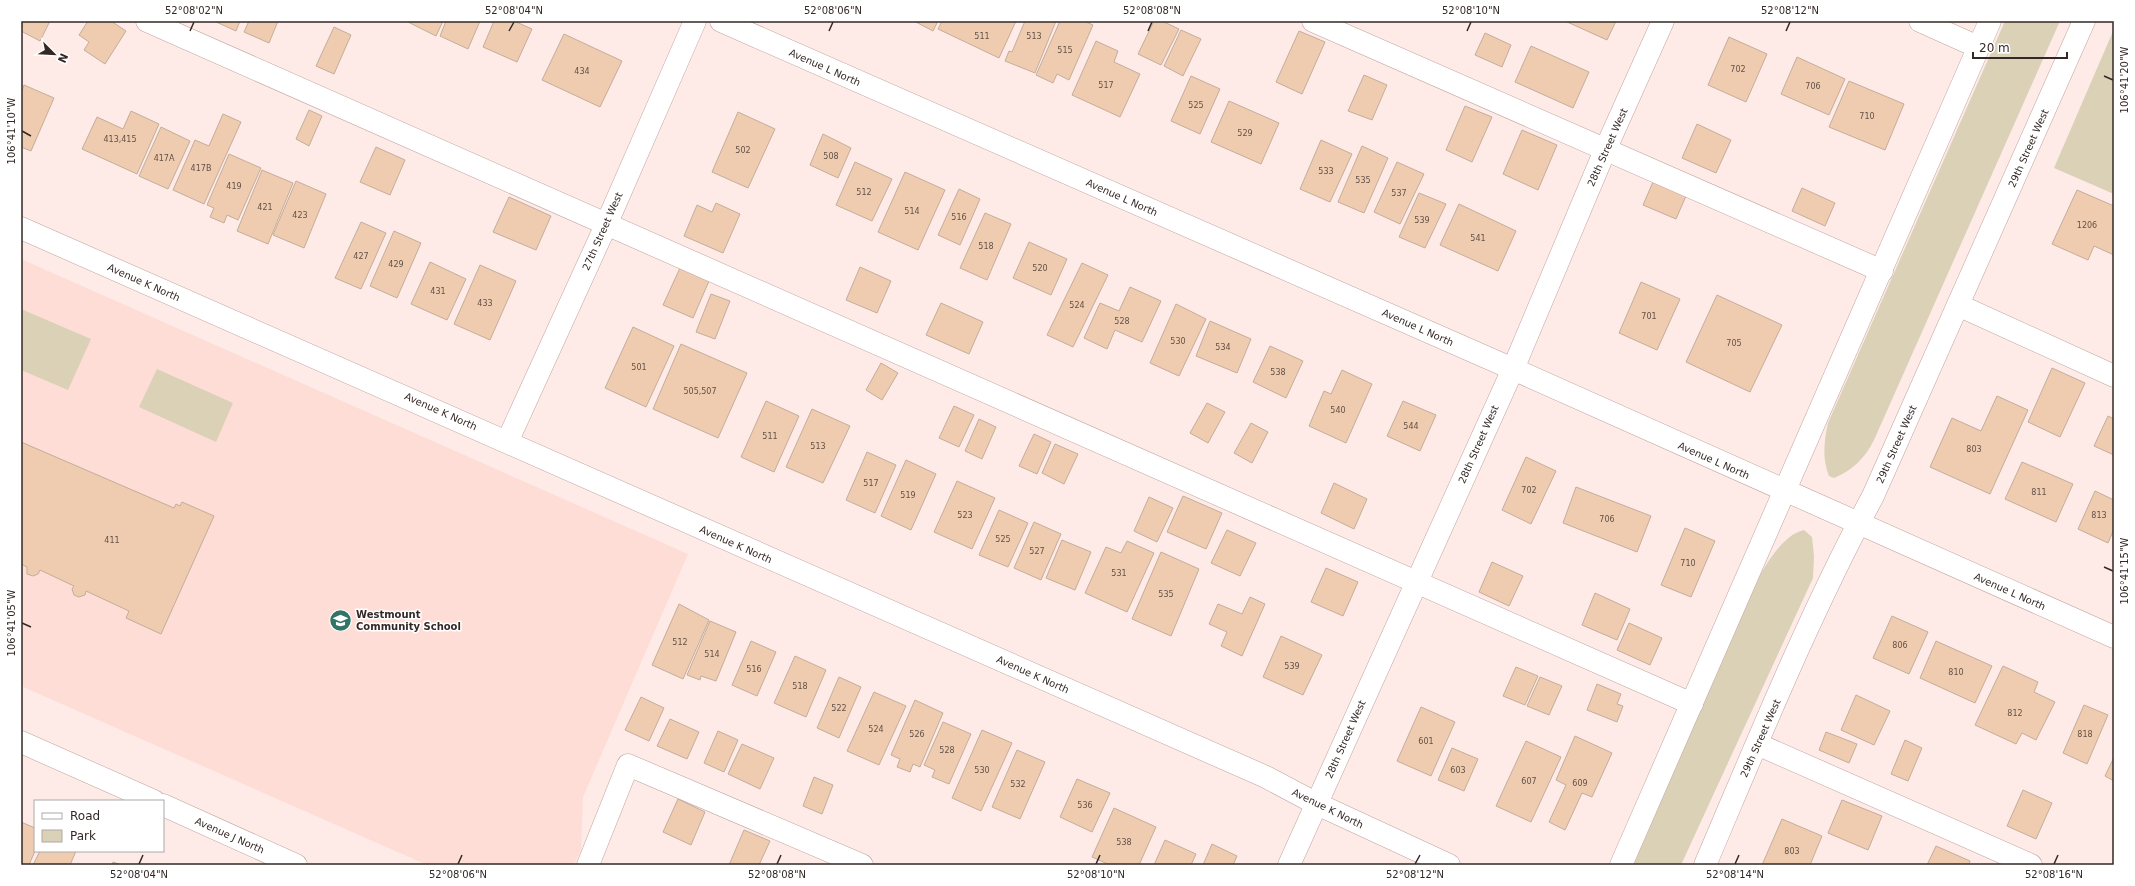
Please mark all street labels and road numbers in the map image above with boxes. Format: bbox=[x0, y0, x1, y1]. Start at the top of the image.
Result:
street label: Avenue L North bbox=[787, 47, 862, 88]
street label: 28th Street West bbox=[1585, 106, 1630, 188]
street label: 29th Street West bbox=[2006, 107, 2051, 189]
street label: Avenue L North bbox=[1084, 177, 1159, 218]
street label: 27th Street West bbox=[580, 190, 625, 272]
street label: Avenue K North bbox=[106, 262, 182, 303]
street label: Avenue L North bbox=[1380, 307, 1455, 348]
street label: Avenue K North bbox=[403, 391, 479, 432]
street label: 28th Street West bbox=[1456, 403, 1501, 485]
street label: 29th Street West bbox=[1874, 403, 1919, 485]
street label: Avenue L North bbox=[1676, 440, 1751, 481]
street label: Avenue K North bbox=[698, 524, 774, 565]
street label: Avenue L North bbox=[1972, 571, 2047, 612]
street label: Avenue K North bbox=[995, 654, 1071, 695]
street label: 29th Street West bbox=[1738, 697, 1783, 779]
street label: 28th Street West bbox=[1323, 698, 1368, 780]
street label: Avenue K North bbox=[1290, 786, 1365, 830]
street label: Avenue J North bbox=[194, 815, 266, 856]

